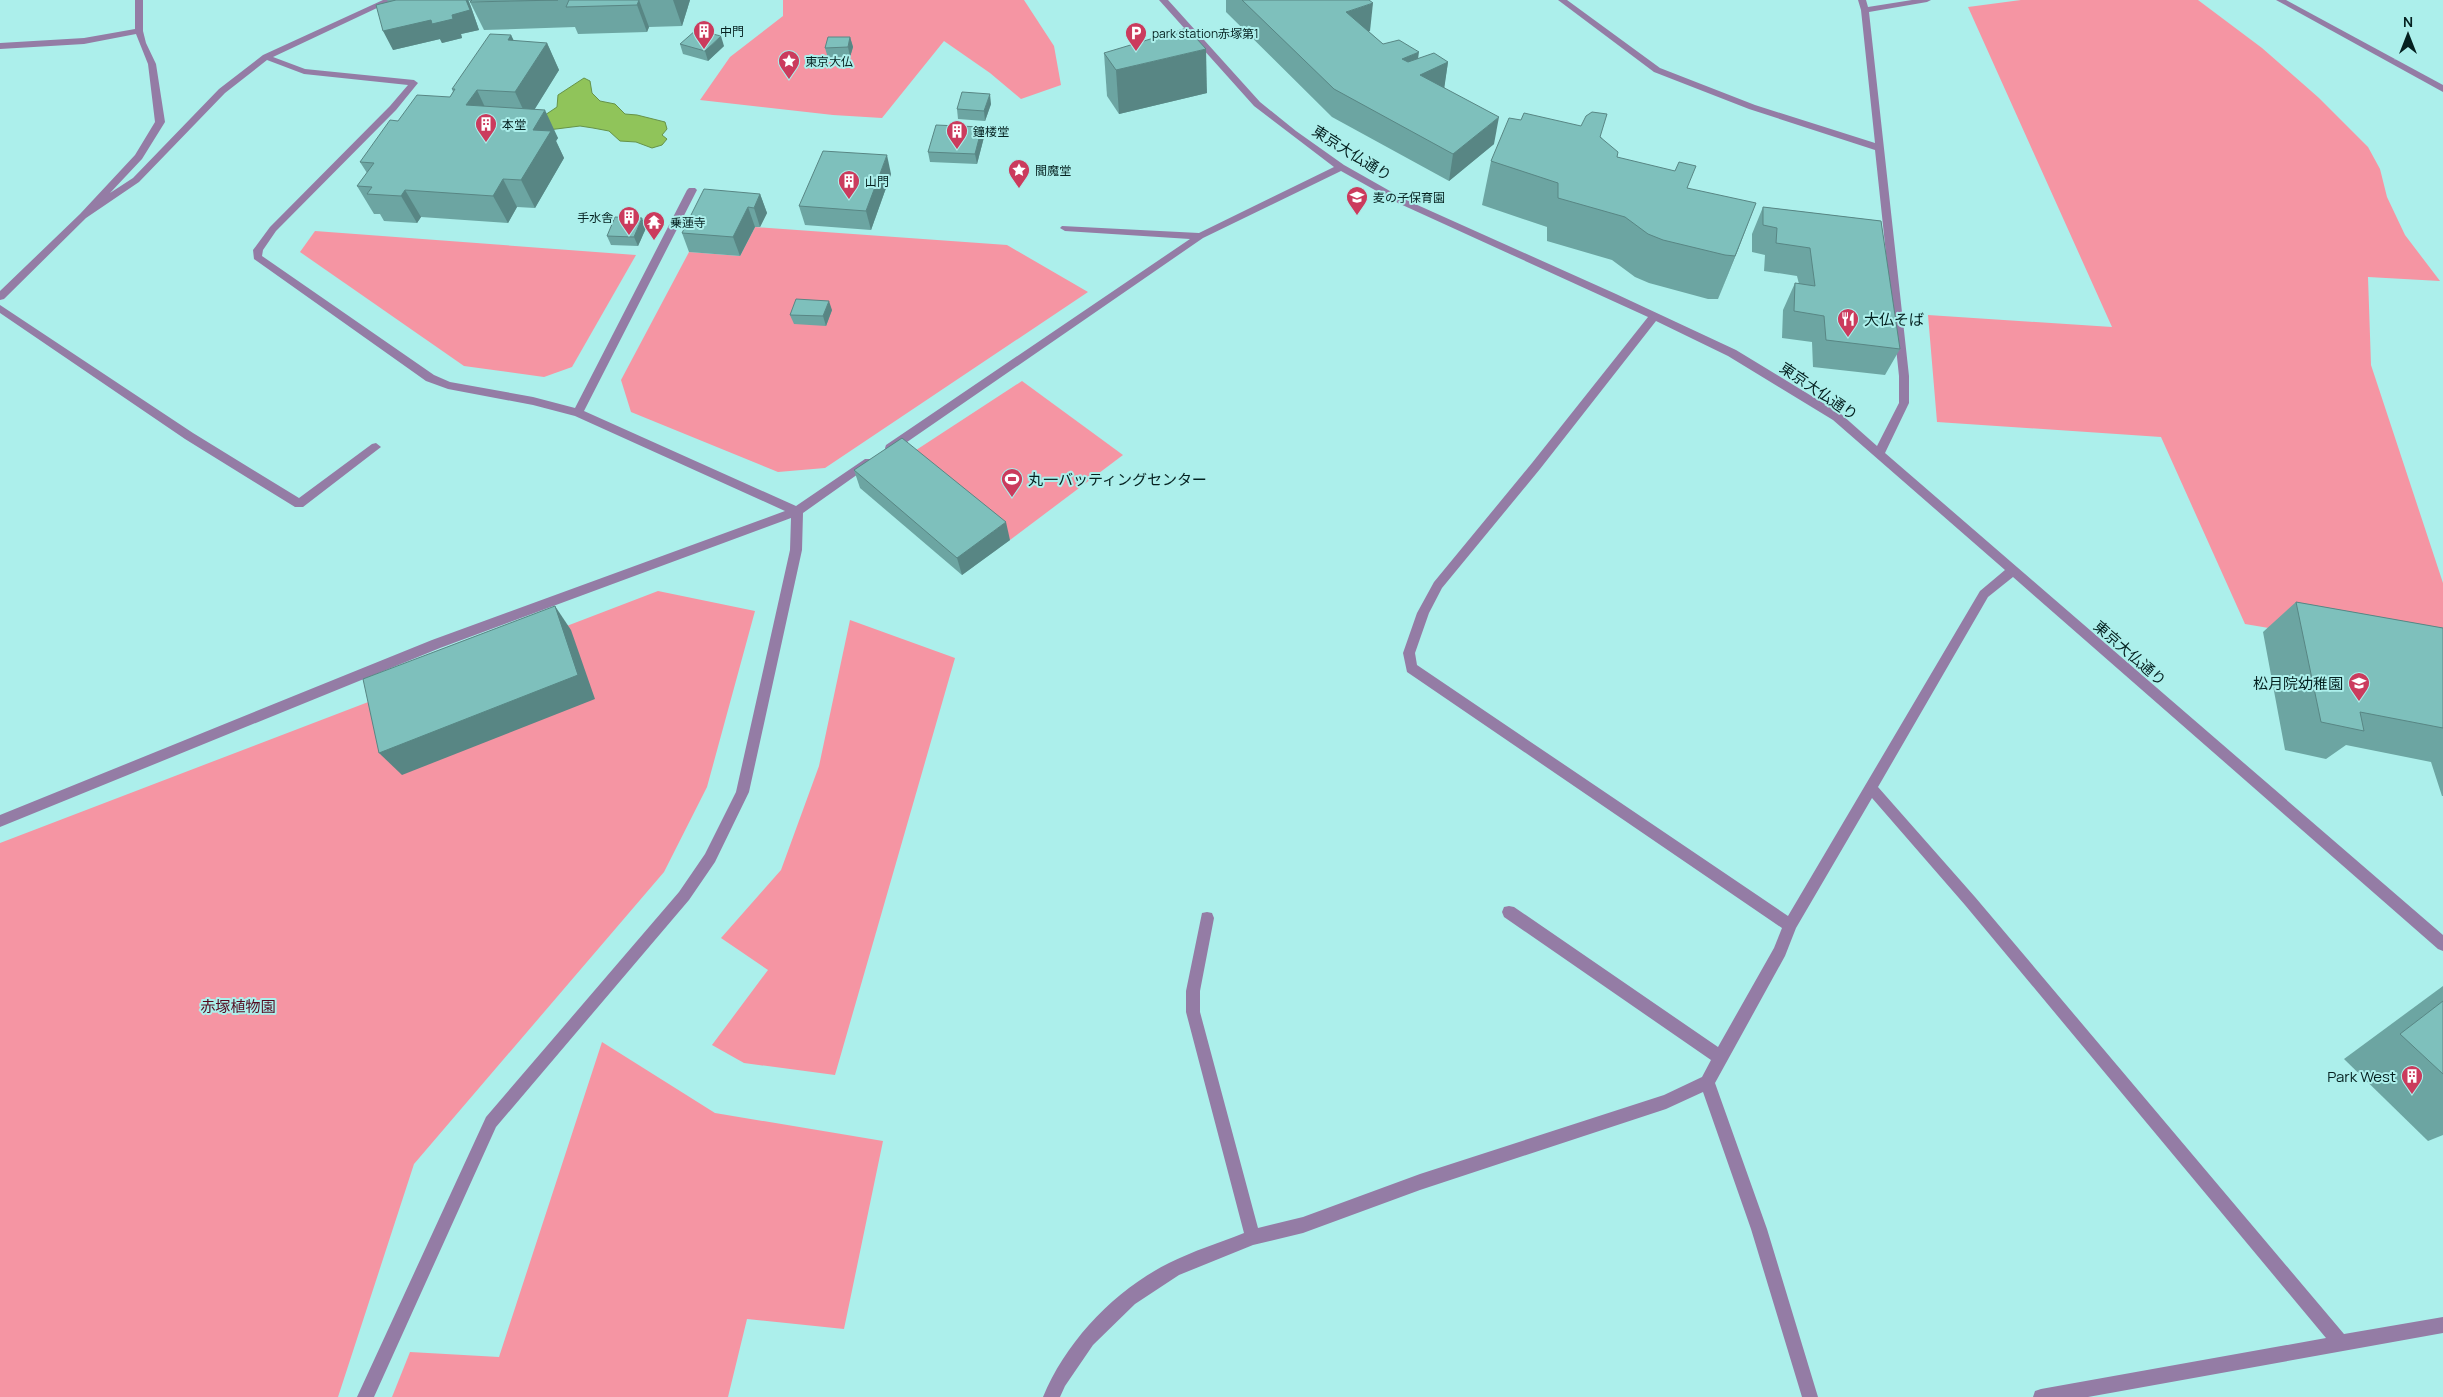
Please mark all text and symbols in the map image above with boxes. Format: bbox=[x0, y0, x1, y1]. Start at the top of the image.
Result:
north arrow bbox=[2383, 10, 2433, 60]
text: N bbox=[2403, 12, 2413, 31]
building icon: 中門 bbox=[692, 19, 716, 50]
parking icon: park station赤塚第1 bbox=[1124, 21, 1148, 52]
place label: 中門 bbox=[720, 23, 744, 40]
place label: park station赤塚第1 bbox=[1152, 25, 1259, 42]
place icon: 東京大仏 bbox=[777, 49, 801, 80]
place label: 東京大仏 bbox=[805, 53, 853, 70]
building icon: 本堂 bbox=[474, 112, 498, 143]
place label: 本堂 bbox=[502, 116, 526, 133]
building icon: 鐘楼堂 bbox=[945, 119, 969, 150]
street label: 東京大仏通り bbox=[1308, 120, 1396, 186]
place label: 鐘楼堂 bbox=[973, 123, 1009, 140]
place icon: 閻魔堂 bbox=[1007, 158, 1031, 189]
place label: 閻魔堂 bbox=[1035, 162, 1071, 179]
building icon: 山門 bbox=[837, 169, 861, 200]
place label: 山門 bbox=[865, 173, 889, 190]
school or university icon: 麦の子保育園 bbox=[1345, 185, 1369, 216]
place label: 麦の子保育園 bbox=[1373, 189, 1445, 206]
building icon: 手水舎 bbox=[617, 205, 641, 236]
place label: 手水舎 bbox=[577, 209, 613, 226]
temple icon: 乗蓮寺 bbox=[642, 210, 666, 241]
place label: 乗蓮寺 bbox=[670, 214, 706, 231]
restaurant icon: 大仏そば bbox=[1836, 307, 1860, 338]
place label: 大仏そば bbox=[1864, 309, 1924, 330]
street label: 東京大仏通り bbox=[1776, 357, 1862, 425]
sports icon: 丸一バッティングセンター bbox=[1000, 467, 1024, 498]
place label: 丸一バッティングセンター bbox=[1028, 469, 1207, 490]
street label: 東京大仏通り bbox=[2089, 616, 2171, 690]
school or university icon: 松月院幼稚園 bbox=[2347, 671, 2371, 702]
place label: 松月院幼稚園 bbox=[2253, 673, 2343, 694]
park label: 赤塚植物園 bbox=[200, 996, 276, 1017]
building icon: Park West bbox=[2400, 1064, 2424, 1095]
place label: Park West bbox=[2327, 1066, 2396, 1087]

